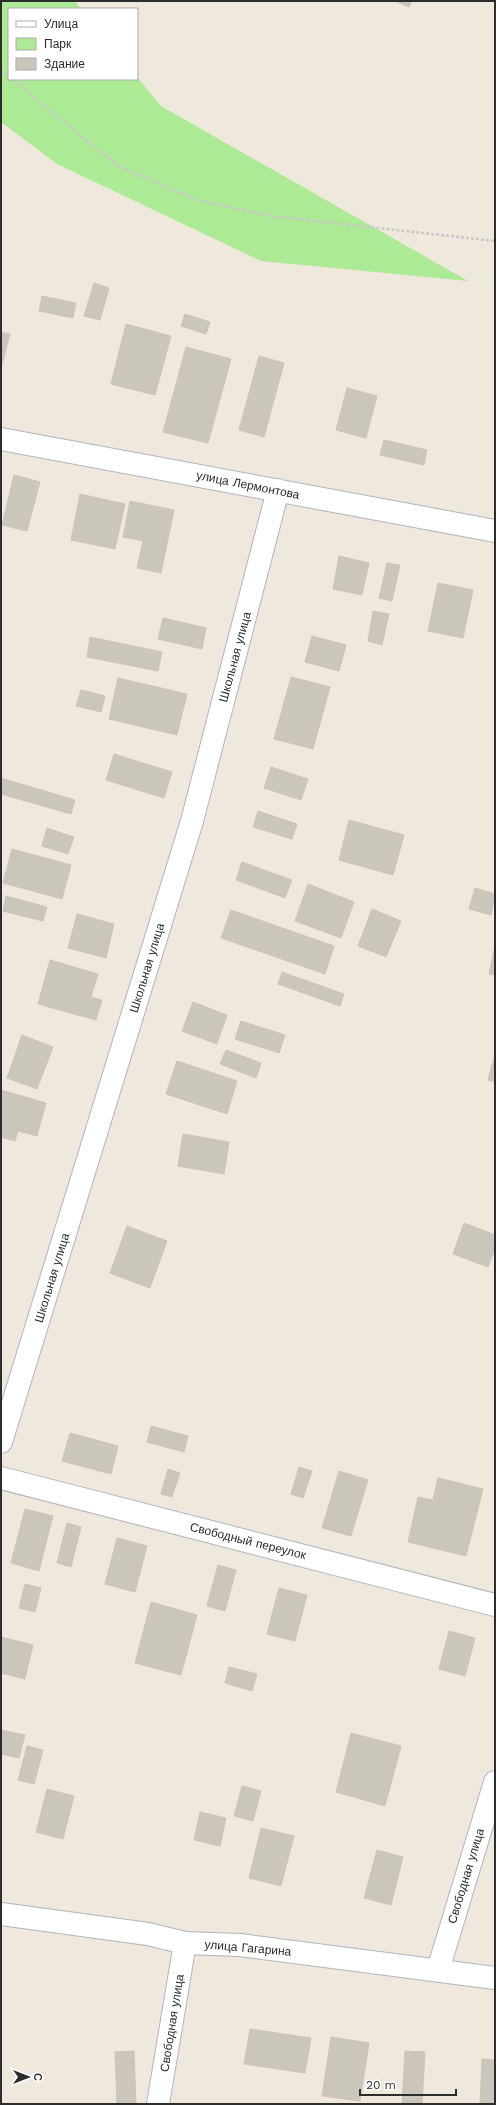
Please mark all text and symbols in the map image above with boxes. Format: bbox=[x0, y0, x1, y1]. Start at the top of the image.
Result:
legend bbox=[8, 8, 138, 80]
text: Улица bbox=[44, 17, 78, 31]
text: Парк bbox=[44, 37, 72, 51]
text: Здание bbox=[44, 57, 85, 71]
street label: улица Лермонтова bbox=[195, 468, 301, 502]
street label: Школьная улица bbox=[216, 610, 254, 704]
street label: Школьная улица bbox=[127, 921, 167, 1014]
street label: Школьная улица bbox=[32, 1231, 72, 1324]
street label: Свободный переулок bbox=[189, 1520, 308, 1562]
street label: Свободная улица bbox=[445, 1826, 487, 1925]
street label: улица Гагарина bbox=[204, 1937, 292, 1959]
street label: Свободная улица bbox=[157, 1973, 187, 2073]
north arrow bbox=[8, 2057, 48, 2097]
scale bar bbox=[360, 2071, 456, 2097]
text: С bbox=[31, 2073, 44, 2081]
text: 20 m bbox=[366, 2078, 396, 2092]

